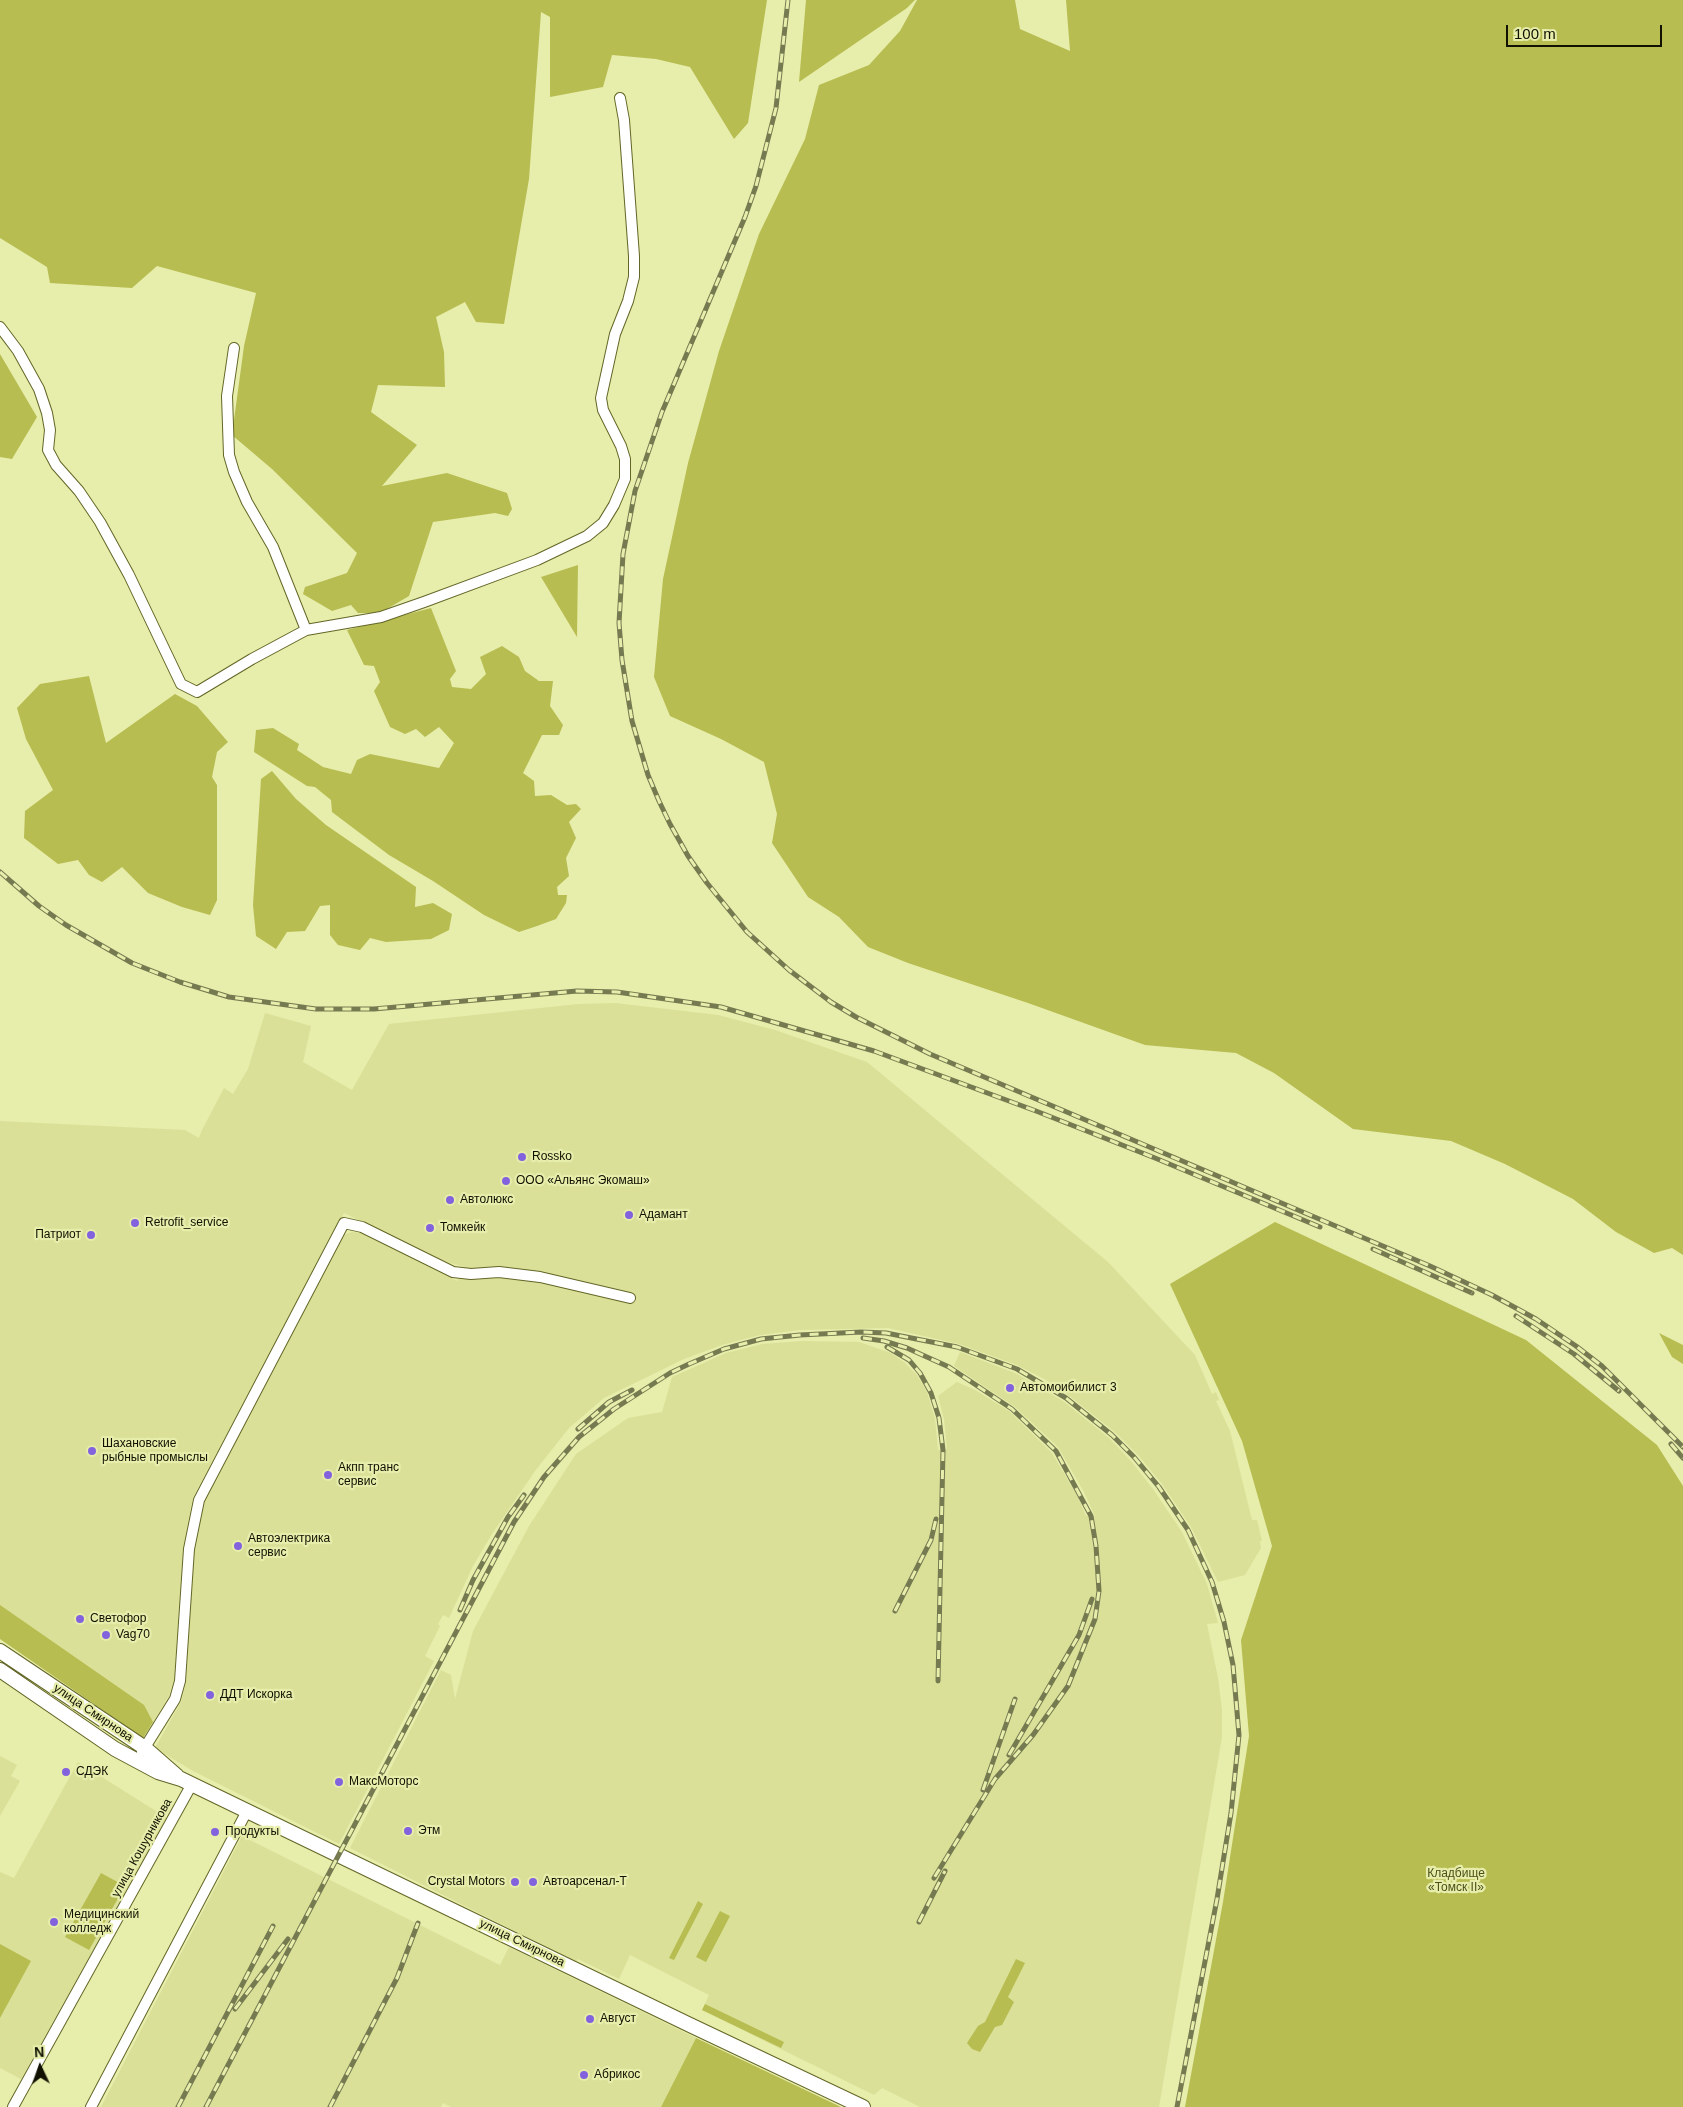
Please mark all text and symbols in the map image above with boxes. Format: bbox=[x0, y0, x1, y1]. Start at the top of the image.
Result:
scale bar bbox=[1508, 15, 1664, 47]
text: 100 m bbox=[1514, 25, 1556, 42]
place label: Rossko bbox=[532, 1150, 572, 1164]
marker: Rossko bbox=[516, 1151, 528, 1163]
place label: ООО «Альянс Экомаш» bbox=[516, 1174, 650, 1188]
marker: ООО «Альянс Экомаш» bbox=[500, 1175, 512, 1187]
place label: Автолюкс bbox=[460, 1193, 513, 1207]
marker: Автолюкс bbox=[444, 1194, 456, 1206]
place label: Адамант bbox=[639, 1208, 688, 1222]
marker: Адамант bbox=[623, 1209, 635, 1221]
place label: Retrofit_service bbox=[145, 1216, 228, 1230]
marker: Retrofit_service bbox=[129, 1217, 141, 1229]
place label: Томкейк bbox=[440, 1221, 485, 1235]
marker: Томкейк bbox=[424, 1222, 436, 1234]
place label: Патриот bbox=[35, 1228, 81, 1242]
marker: Патриот bbox=[85, 1229, 97, 1241]
place label: Автомоибилист 3 bbox=[1020, 1381, 1117, 1395]
marker: Автомоибилист 3 bbox=[1004, 1382, 1016, 1394]
place label: Шахановские рыбные промыслы bbox=[102, 1437, 208, 1465]
marker: Шахановские рыбные промыслы bbox=[86, 1445, 98, 1457]
place label: Акпп транс сервис bbox=[338, 1461, 399, 1489]
marker: Акпп транс сервис bbox=[322, 1469, 334, 1481]
place label: Автоэлектрика сервис bbox=[248, 1532, 330, 1560]
marker: Автоэлектрика сервис bbox=[232, 1540, 244, 1552]
place label: Светофор bbox=[90, 1612, 146, 1626]
marker: Светофор bbox=[74, 1613, 86, 1625]
place label: Vag70 bbox=[116, 1628, 150, 1642]
marker: Vag70 bbox=[100, 1629, 112, 1641]
street label: улица Смирнова bbox=[50, 1681, 136, 1745]
place label: ДДТ Искорка bbox=[220, 1688, 292, 1702]
marker: ДДТ Искорка bbox=[204, 1689, 216, 1701]
place label: СДЭК bbox=[76, 1765, 108, 1779]
marker: СДЭК bbox=[60, 1766, 72, 1778]
place label: МаксМоторс bbox=[349, 1775, 418, 1789]
marker: МаксМоторс bbox=[333, 1776, 345, 1788]
street label: улица Кошурникова bbox=[109, 1796, 175, 1900]
place label: Этм bbox=[418, 1824, 440, 1838]
place label: Продукты bbox=[225, 1825, 279, 1839]
marker: Этм bbox=[402, 1825, 414, 1837]
marker: Продукты bbox=[209, 1826, 221, 1838]
park label: Кладбище «Томск II» bbox=[1427, 1867, 1485, 1895]
place label: Crystal Motors bbox=[428, 1875, 505, 1889]
place label: Автоарсенал-Т bbox=[543, 1875, 627, 1889]
marker: Crystal Motors bbox=[509, 1876, 521, 1888]
marker: Автоарсенал-Т bbox=[527, 1876, 539, 1888]
place label: Медицинский колледж bbox=[64, 1908, 139, 1936]
marker: Медицинский колледж bbox=[48, 1916, 60, 1928]
street label: улица Смирнова bbox=[477, 1916, 567, 1970]
place label: Август bbox=[600, 2012, 636, 2026]
marker: Август bbox=[584, 2013, 596, 2025]
north arrow bbox=[15, 2042, 65, 2092]
text: N bbox=[34, 2044, 45, 2060]
place label: Абрикос bbox=[594, 2068, 640, 2082]
marker: Абрикос bbox=[578, 2069, 590, 2081]

